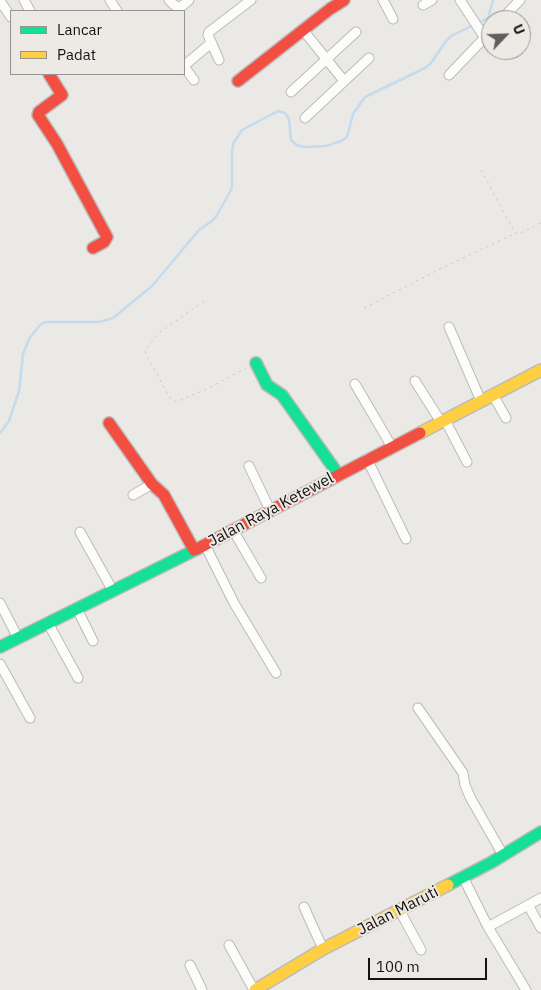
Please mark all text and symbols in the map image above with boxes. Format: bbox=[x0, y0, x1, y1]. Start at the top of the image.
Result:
legend bbox=[10, 10, 185, 75]
north arrow bbox=[481, 10, 531, 60]
text: Lancar bbox=[57, 20, 102, 39]
text: U bbox=[509, 21, 529, 37]
text: Padat bbox=[57, 45, 96, 64]
street label: Jalan Raya Ketewel bbox=[205, 469, 337, 551]
street label: Jalan Maruti bbox=[354, 882, 442, 940]
scale bar bbox=[371, 948, 490, 980]
text: 100 m bbox=[376, 957, 420, 976]

